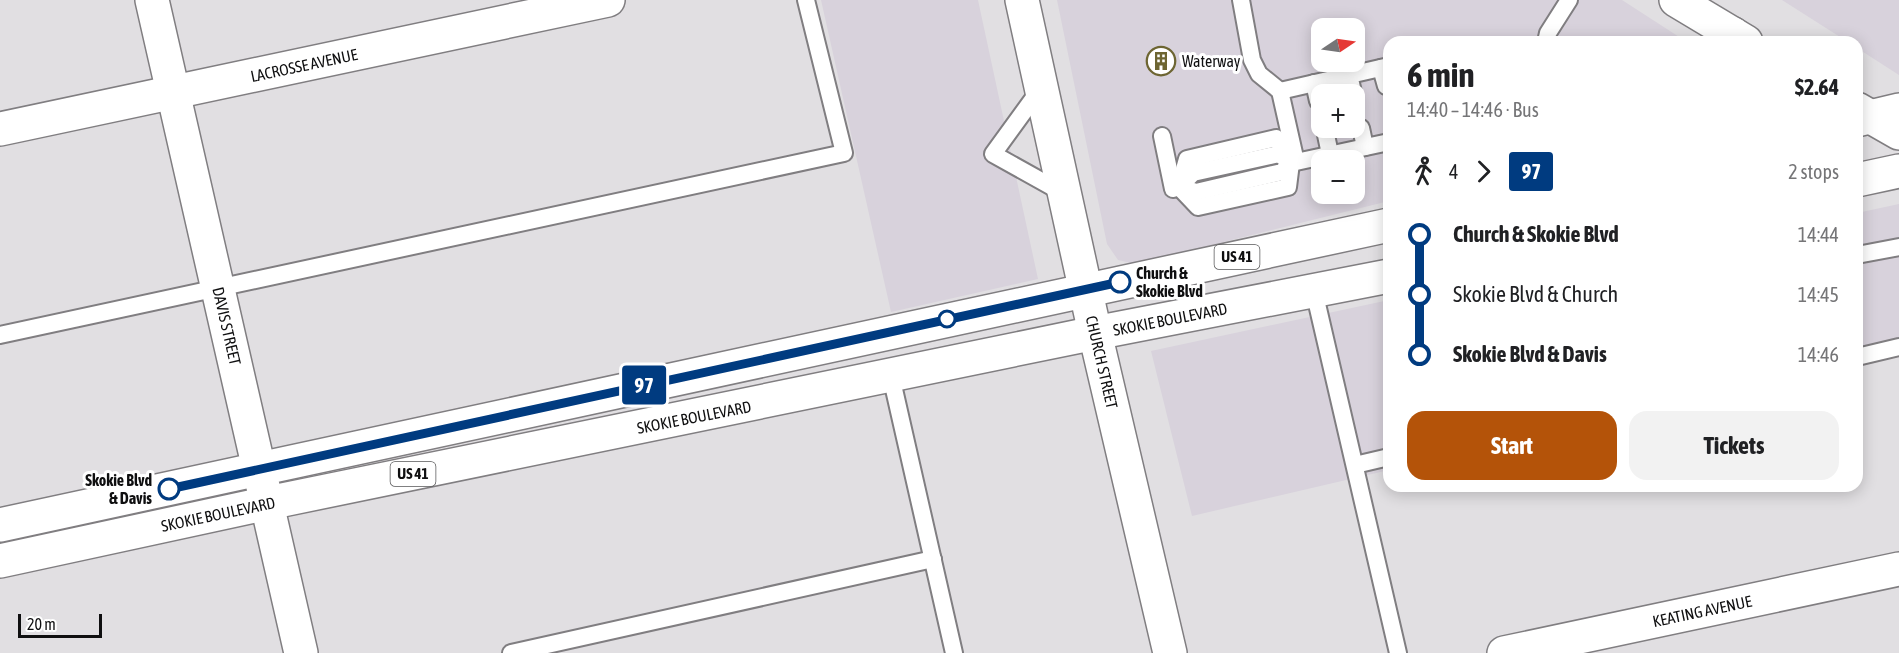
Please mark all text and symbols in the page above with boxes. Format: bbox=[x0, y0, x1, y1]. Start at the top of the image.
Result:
north arrow bbox=[1311, 18, 1365, 72]
map controls bbox=[1311, 18, 1365, 204]
street label: LACROSSE AVENUE bbox=[249, 45, 359, 85]
building icon: Waterway bbox=[1145, 45, 1177, 77]
place label: Waterway bbox=[1182, 52, 1241, 71]
text: 6 min bbox=[1407, 56, 1474, 94]
text: $2.64 bbox=[1795, 74, 1839, 100]
button: + bbox=[1311, 84, 1365, 138]
text: 14:40 – 14:46 · Bus bbox=[1407, 98, 1539, 121]
button: − bbox=[1311, 150, 1365, 204]
icon: walk bbox=[1407, 155, 1440, 188]
icon: forward bbox=[1467, 155, 1500, 188]
text: 97 bbox=[1521, 159, 1541, 183]
text: 4 bbox=[1449, 160, 1458, 183]
text: 2 stops bbox=[1788, 160, 1839, 183]
text: Church & Skokie Blvd bbox=[1453, 221, 1619, 247]
text: 14:44 bbox=[1798, 223, 1839, 246]
road number: US 41 bbox=[1214, 245, 1260, 269]
place label: Church & Skokie Blvd bbox=[1136, 264, 1203, 300]
marker: Church & Skokie Blvd bbox=[1109, 271, 1131, 293]
text: Skokie Blvd & Church bbox=[1453, 281, 1618, 307]
text: 14:45 bbox=[1798, 283, 1839, 306]
street label: DAVIS STREET bbox=[209, 285, 245, 367]
street label: SKOKIE BOULEVARD bbox=[1111, 299, 1229, 339]
unlabelled marker bbox=[938, 310, 956, 328]
street label: CHURCH STREET bbox=[1083, 314, 1121, 410]
text: Skokie Blvd & Davis bbox=[1453, 341, 1607, 367]
text: 14:46 bbox=[1798, 343, 1839, 366]
line badge: 97 bbox=[617, 366, 671, 404]
text: 97 bbox=[634, 373, 654, 397]
street label: SKOKIE BOULEVARD bbox=[635, 397, 753, 437]
button: Start bbox=[1407, 411, 1617, 480]
button: Tickets bbox=[1629, 411, 1839, 480]
road number: US 41 bbox=[390, 462, 436, 486]
place label: Skokie Blvd & Davis bbox=[85, 471, 152, 507]
marker: Skokie Blvd & Davis bbox=[158, 478, 180, 500]
street label: SKOKIE BOULEVARD bbox=[159, 493, 277, 535]
street label: KEATING AVENUE bbox=[1651, 592, 1753, 630]
scale bar bbox=[18, 611, 102, 638]
text: 20 m bbox=[27, 615, 56, 633]

